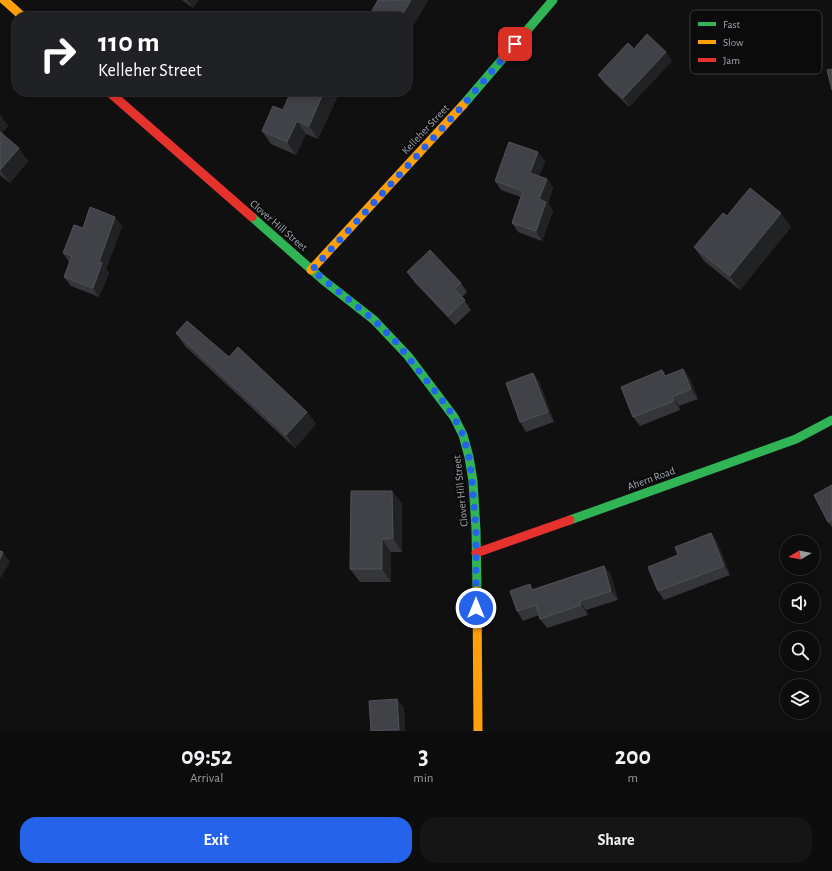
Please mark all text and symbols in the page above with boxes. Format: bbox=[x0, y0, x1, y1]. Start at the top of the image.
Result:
legend bbox=[690, 10, 822, 74]
text: Fast bbox=[723, 19, 741, 30]
pin bbox=[498, 27, 532, 61]
icon: right bbox=[32, 28, 84, 80]
text: 110 m bbox=[98, 29, 160, 57]
icon: arrive bbox=[504, 33, 526, 55]
text: Slow bbox=[723, 37, 744, 48]
text: Jam bbox=[723, 55, 740, 66]
text: Kelleher Street bbox=[98, 62, 202, 80]
street label: Kelleher Street bbox=[400, 102, 451, 156]
street label: Clover Hill Street bbox=[248, 198, 310, 253]
street label: Clover Hill Street bbox=[451, 454, 470, 527]
street label: Ahern Road bbox=[626, 465, 677, 492]
north arrow bbox=[780, 535, 820, 575]
map controls bbox=[780, 535, 820, 719]
button: sound bbox=[780, 583, 820, 623]
position arrow bbox=[455, 587, 497, 629]
button: search bbox=[780, 631, 820, 671]
button: layers bbox=[780, 679, 820, 719]
text: 09:52 bbox=[181, 745, 232, 769]
text: 3 bbox=[418, 745, 429, 769]
text: 200 bbox=[615, 745, 651, 769]
text: Arrival bbox=[190, 772, 223, 785]
text: min bbox=[413, 772, 434, 785]
text: m bbox=[628, 772, 638, 785]
button: Exit bbox=[20, 817, 412, 863]
button: Share bbox=[420, 817, 812, 863]

